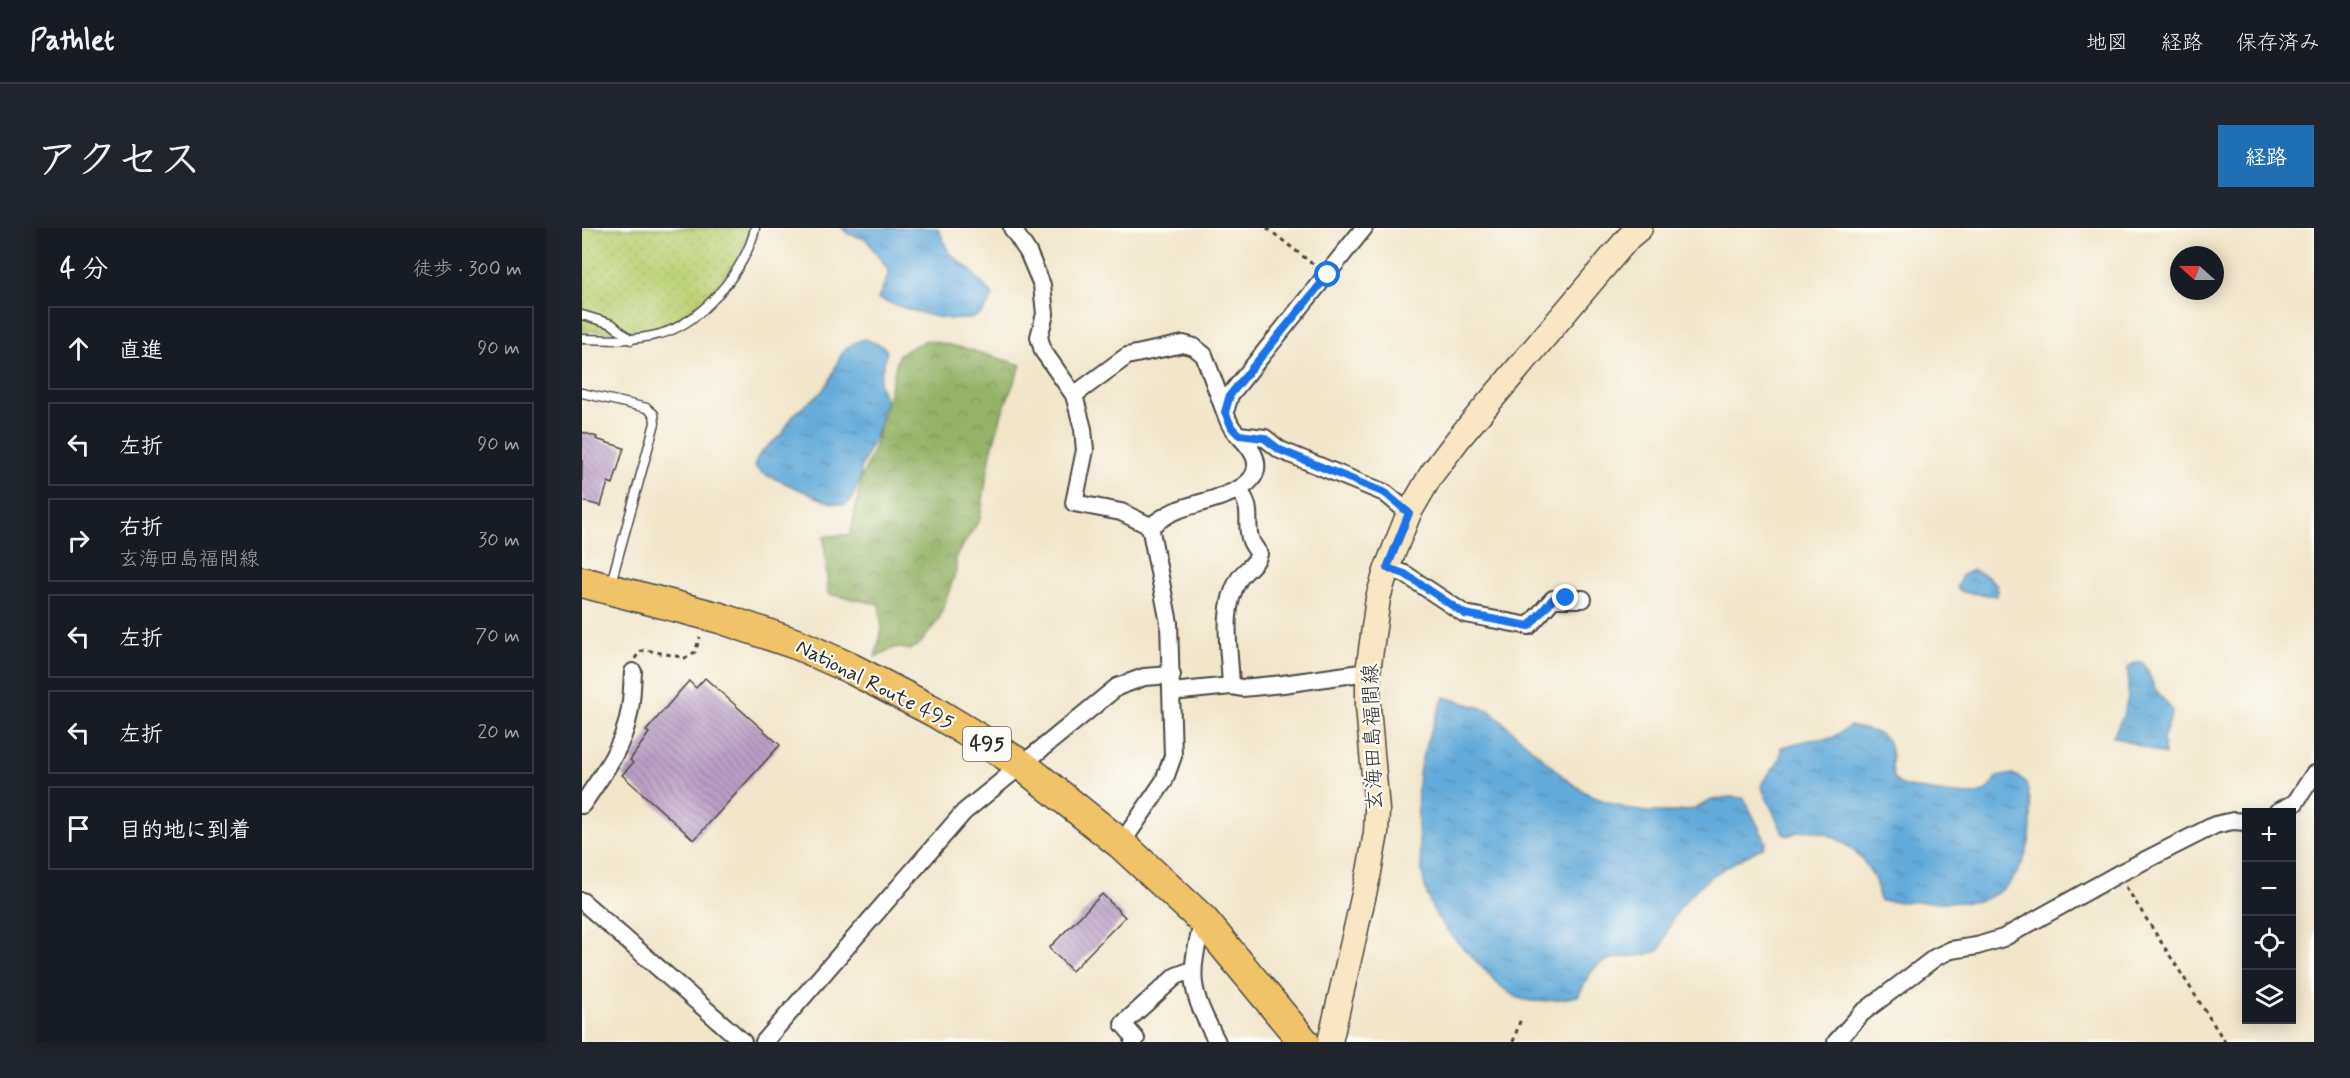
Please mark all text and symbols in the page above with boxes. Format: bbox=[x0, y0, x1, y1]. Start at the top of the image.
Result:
text: Pathlet bbox=[30, 23, 114, 60]
text: 地図 bbox=[2086, 29, 2128, 57]
text: 経路 bbox=[2161, 29, 2203, 57]
text: 保存済み bbox=[2236, 29, 2320, 57]
button: 経路 bbox=[2218, 125, 2314, 187]
text: アクセス bbox=[36, 134, 201, 189]
north arrow bbox=[2170, 246, 2224, 300]
text: 4 分 bbox=[60, 253, 108, 287]
text: 徒歩 · 300 m bbox=[413, 256, 522, 283]
route start bbox=[1314, 261, 1340, 287]
icon: ahead bbox=[62, 332, 95, 365]
text: 90 m bbox=[477, 335, 520, 362]
text: 直進 bbox=[119, 337, 163, 365]
icon: left bbox=[62, 428, 95, 461]
text: 90 m bbox=[477, 431, 520, 458]
text: 左折 bbox=[119, 433, 163, 461]
text: 右折 bbox=[119, 514, 163, 542]
icon: right bbox=[62, 524, 95, 557]
text: 30 m bbox=[478, 527, 520, 554]
text: 玄海田島福間線 bbox=[119, 546, 259, 573]
route end bbox=[1552, 584, 1578, 610]
icon: left bbox=[62, 620, 95, 653]
text: 70 m bbox=[475, 623, 520, 650]
text: 左折 bbox=[119, 625, 163, 653]
street label: National Route 495 bbox=[791, 633, 959, 737]
street label: 玄海田島福間線 bbox=[1356, 663, 1390, 811]
icon: left bbox=[62, 716, 95, 749]
text: 20 m bbox=[477, 719, 520, 746]
text: 左折 bbox=[119, 721, 163, 749]
road number: 495 bbox=[963, 727, 1011, 761]
map controls bbox=[2242, 808, 2296, 1024]
button: + bbox=[2242, 808, 2296, 862]
icon: arrive bbox=[62, 812, 95, 845]
text: 目的地に到着 bbox=[119, 817, 251, 845]
button: − bbox=[2242, 862, 2296, 916]
button: locate bbox=[2242, 916, 2296, 970]
button: layers bbox=[2242, 970, 2296, 1024]

